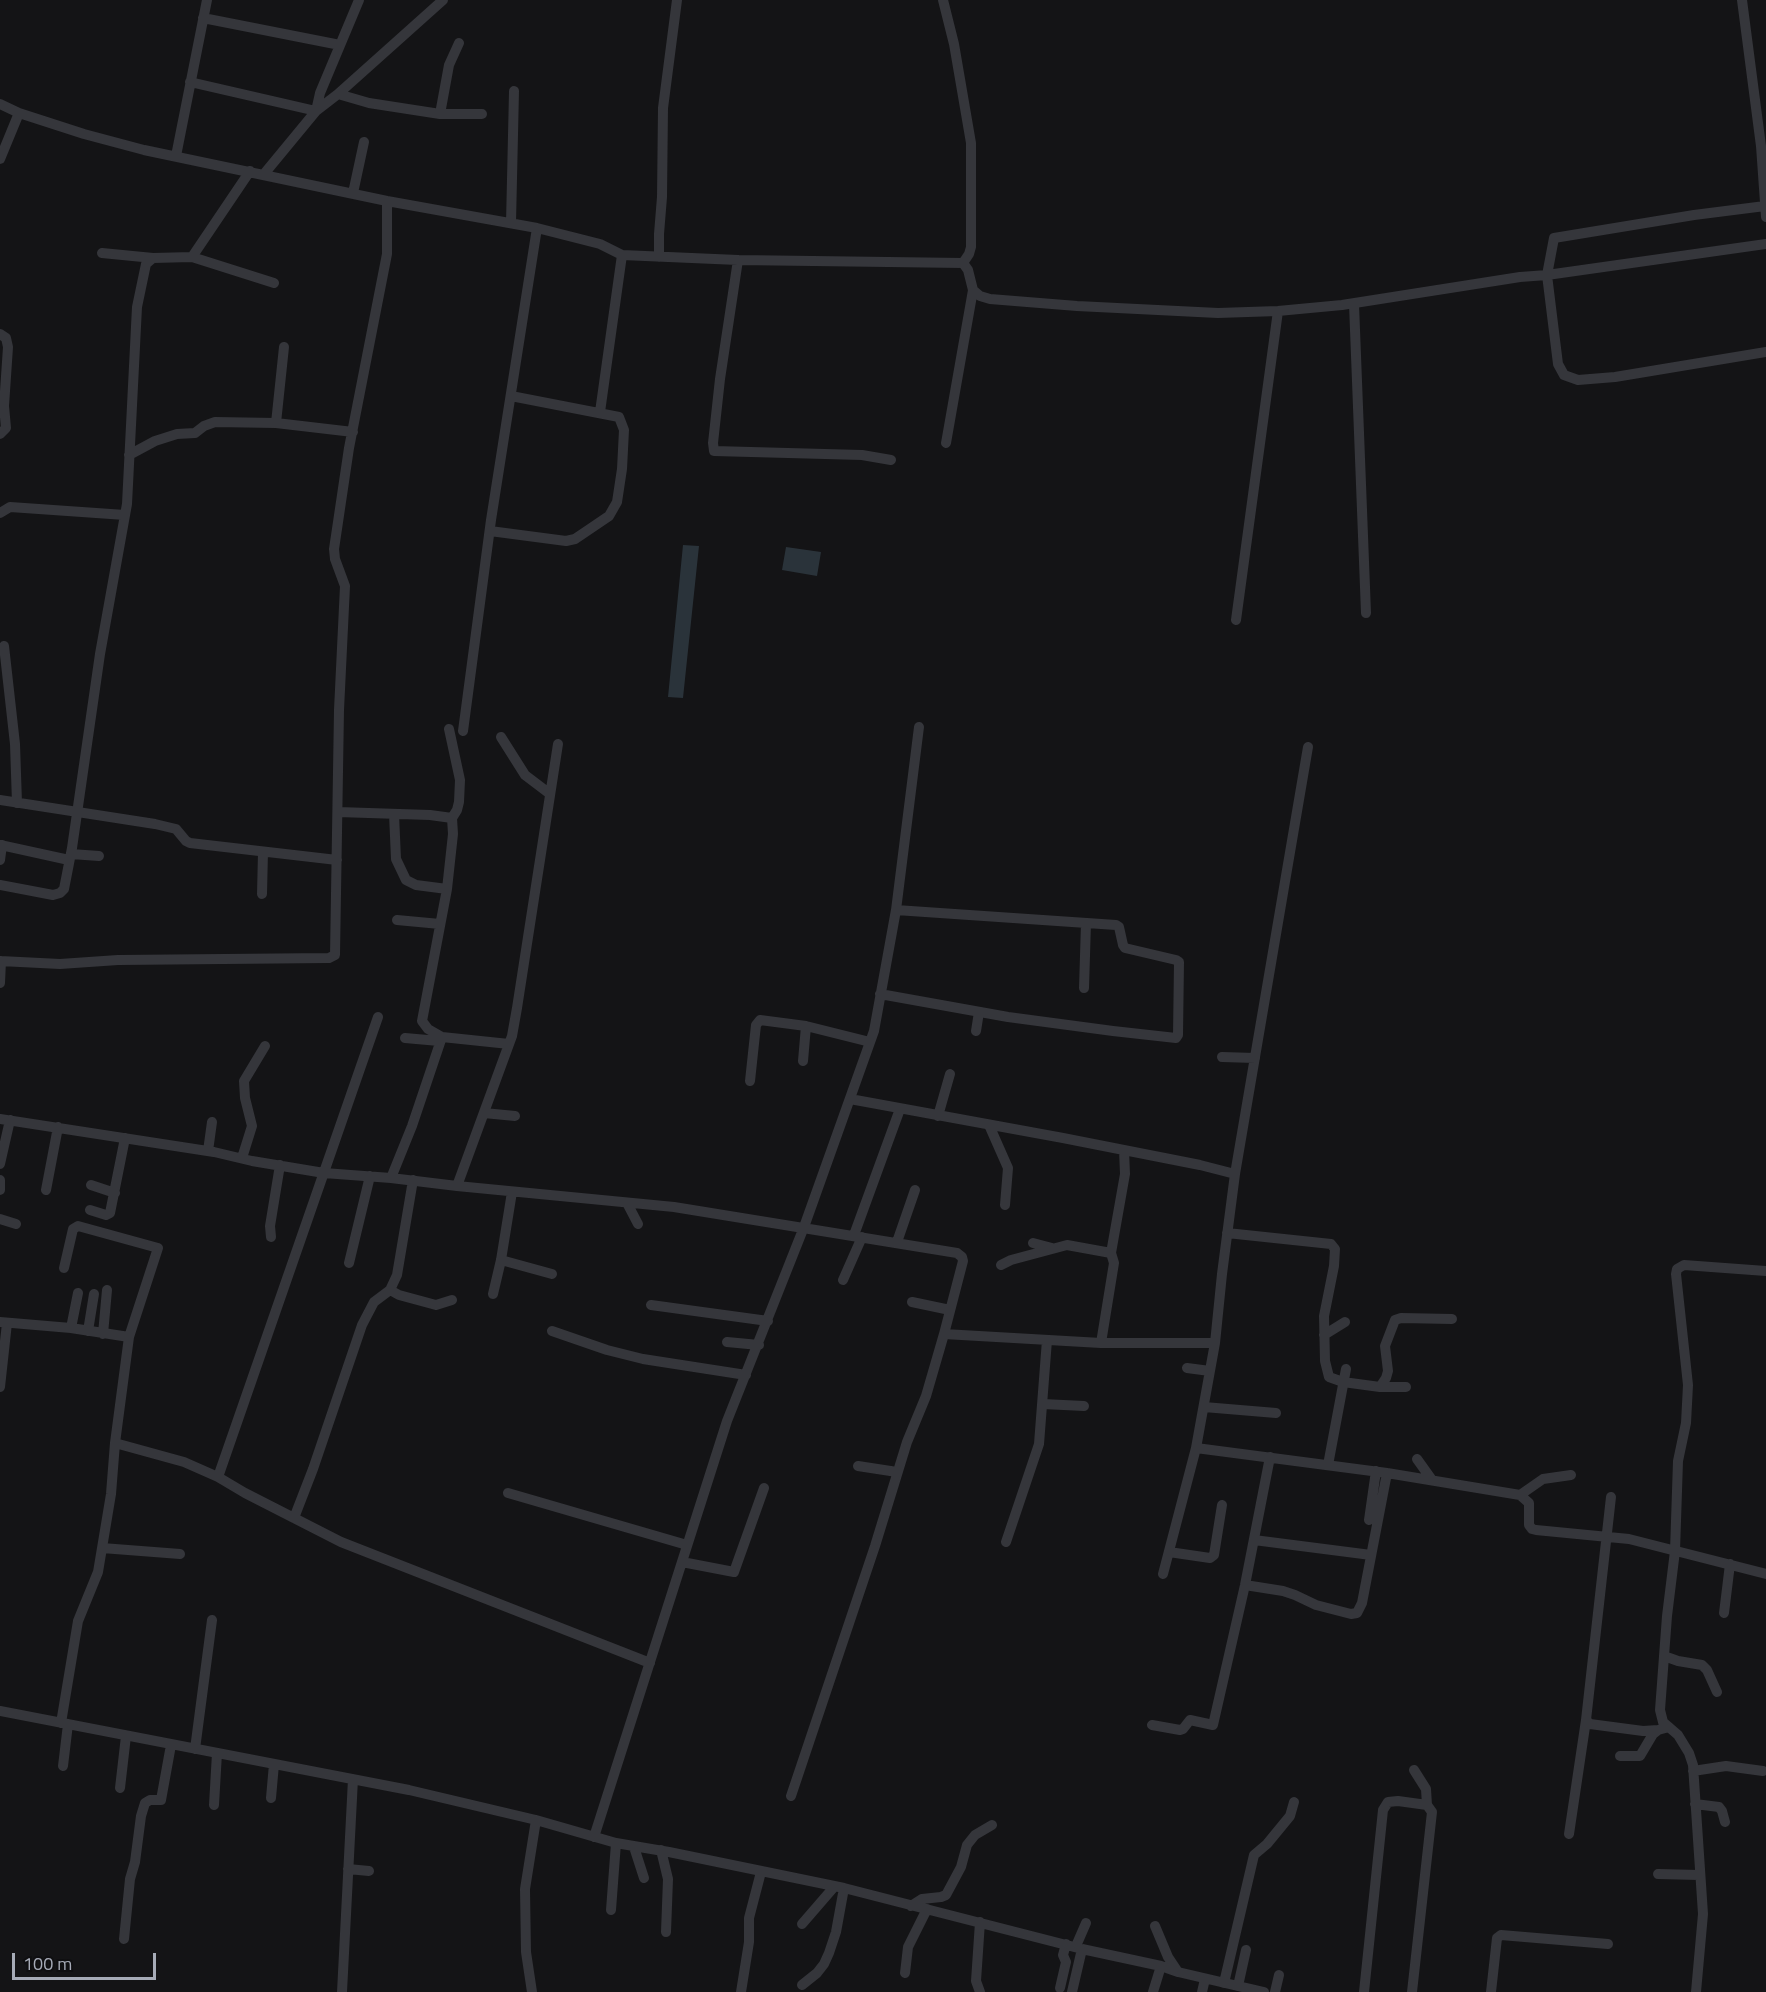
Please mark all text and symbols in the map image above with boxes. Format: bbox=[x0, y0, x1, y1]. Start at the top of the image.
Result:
scale bar bbox=[15, 1941, 159, 1979]
text: 100 m bbox=[23, 1950, 72, 1977]

